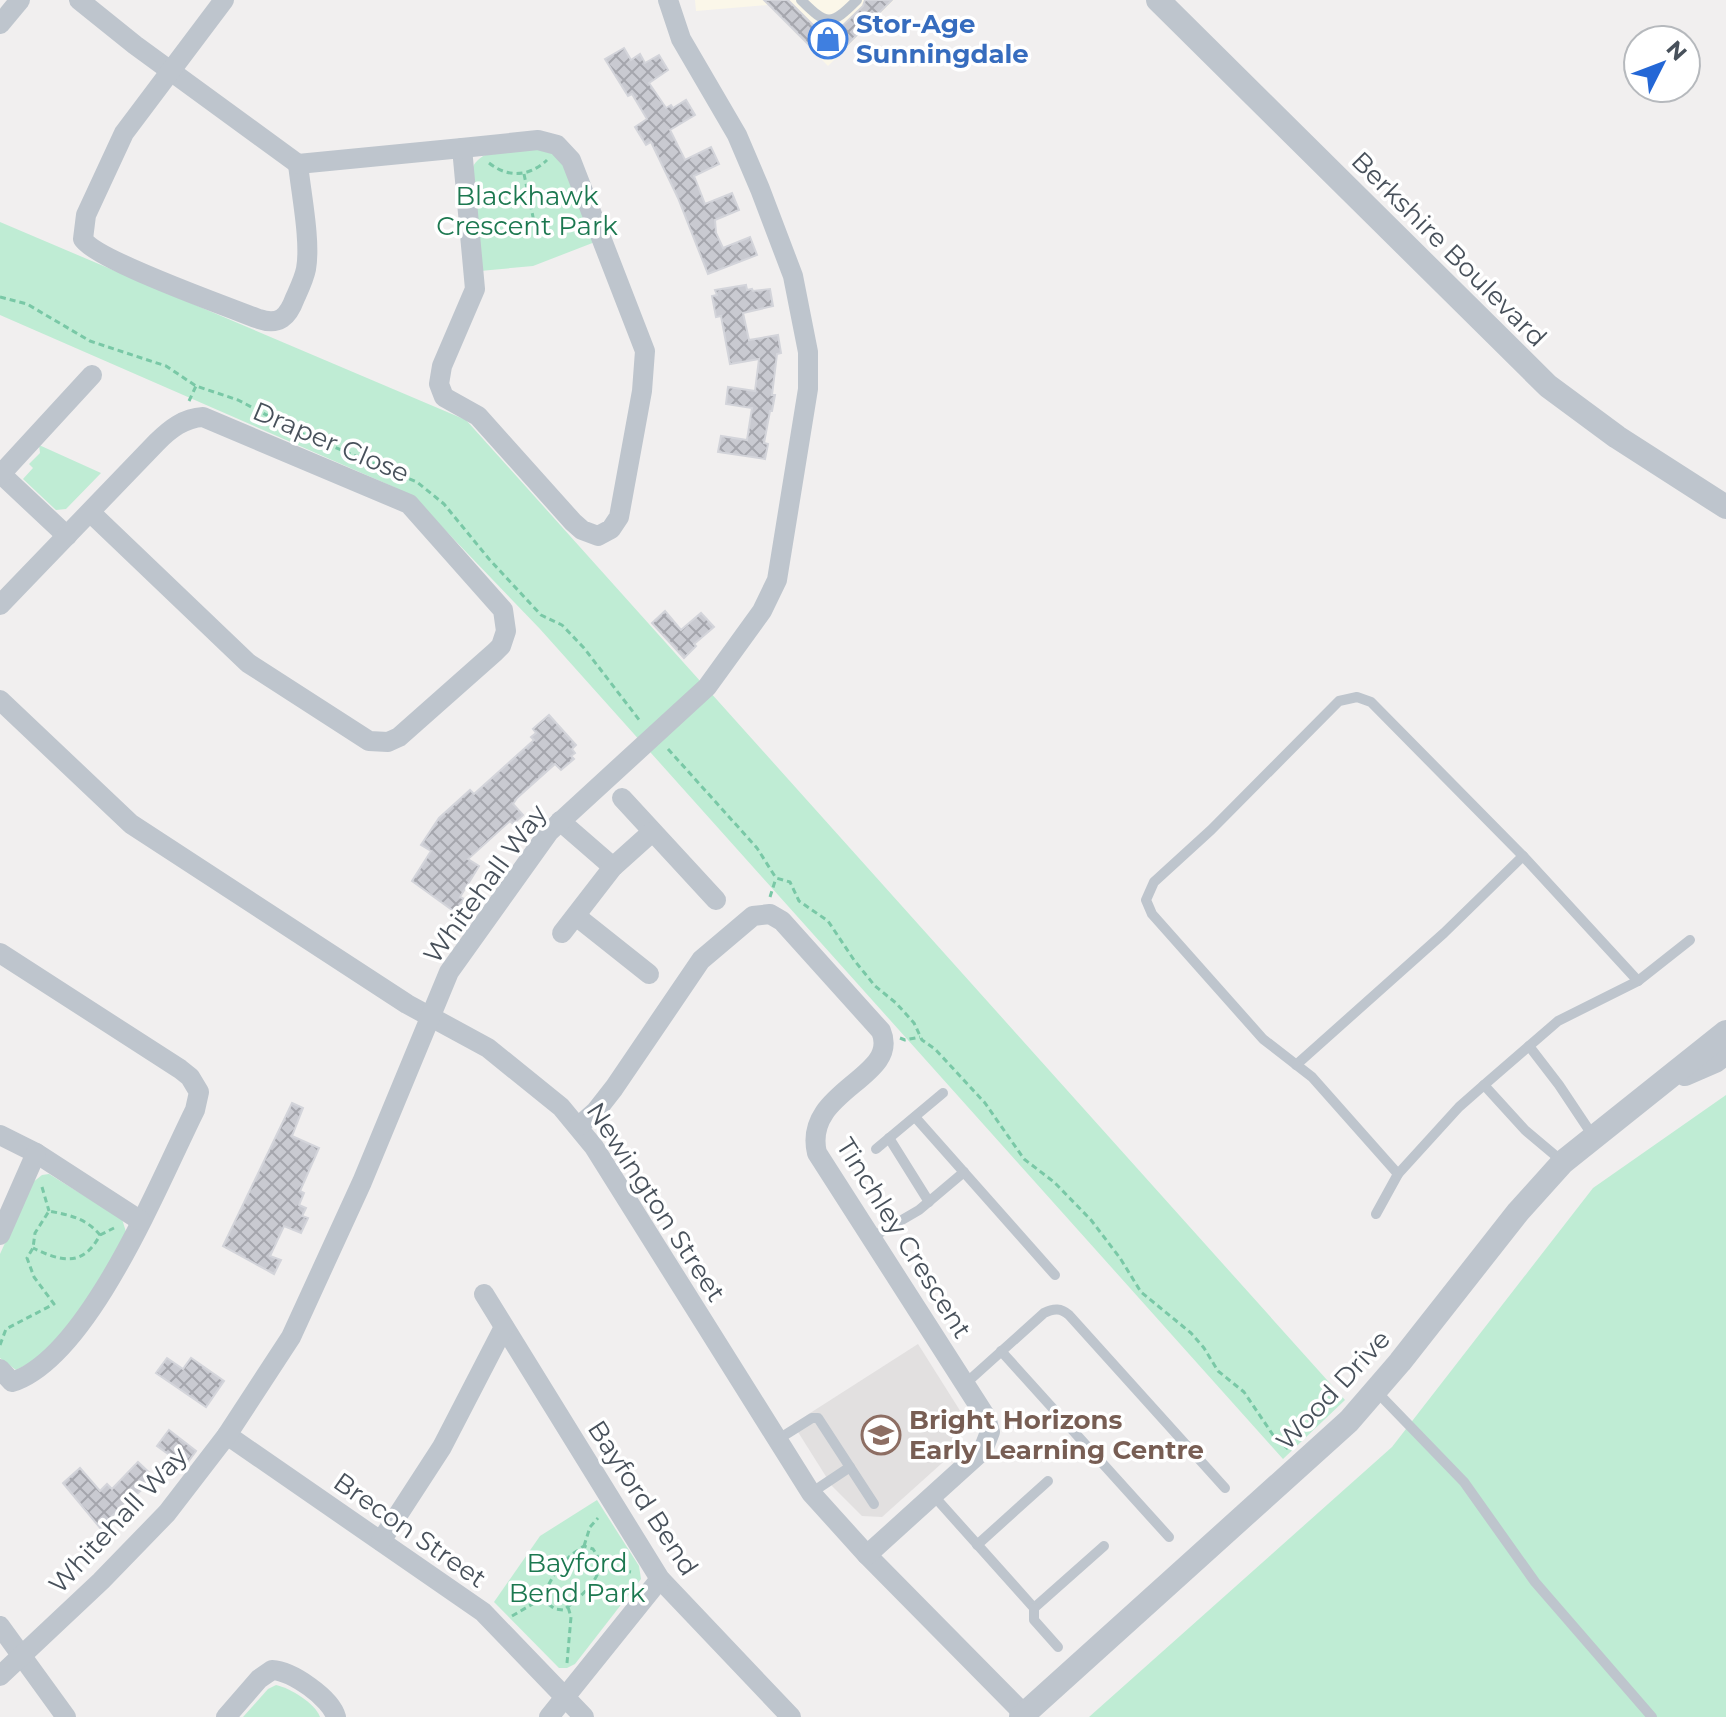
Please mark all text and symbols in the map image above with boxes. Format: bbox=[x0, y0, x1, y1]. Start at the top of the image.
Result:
place label: Stor-Age Sunningdale bbox=[856, 8, 1029, 70]
shop icon: Stor-Age Sunningdale bbox=[807, 18, 849, 60]
north arrow bbox=[1622, 24, 1702, 104]
text: N bbox=[1661, 35, 1692, 67]
street label: Berkshire Boulevard bbox=[1345, 145, 1553, 353]
park label: Blackhawk Crescent Park bbox=[436, 180, 618, 242]
street label: Draper Close bbox=[248, 395, 414, 489]
street label: Whitehall Way bbox=[417, 798, 554, 970]
street label: Newington Street bbox=[580, 1096, 732, 1308]
street label: Tinchley Crescent bbox=[829, 1132, 979, 1344]
street label: Wood Drive bbox=[1269, 1323, 1397, 1457]
place label: Bright Horizons Early Learning Centre bbox=[909, 1404, 1204, 1466]
street label: Bayford Bend bbox=[581, 1414, 705, 1582]
school or university icon: Bright Horizons Early Learning Centre bbox=[860, 1414, 902, 1456]
street label: Whitehall Way bbox=[42, 1439, 195, 1600]
street label: Brecon Street bbox=[327, 1466, 493, 1594]
park label: Bayford Bend Park bbox=[509, 1547, 646, 1609]

